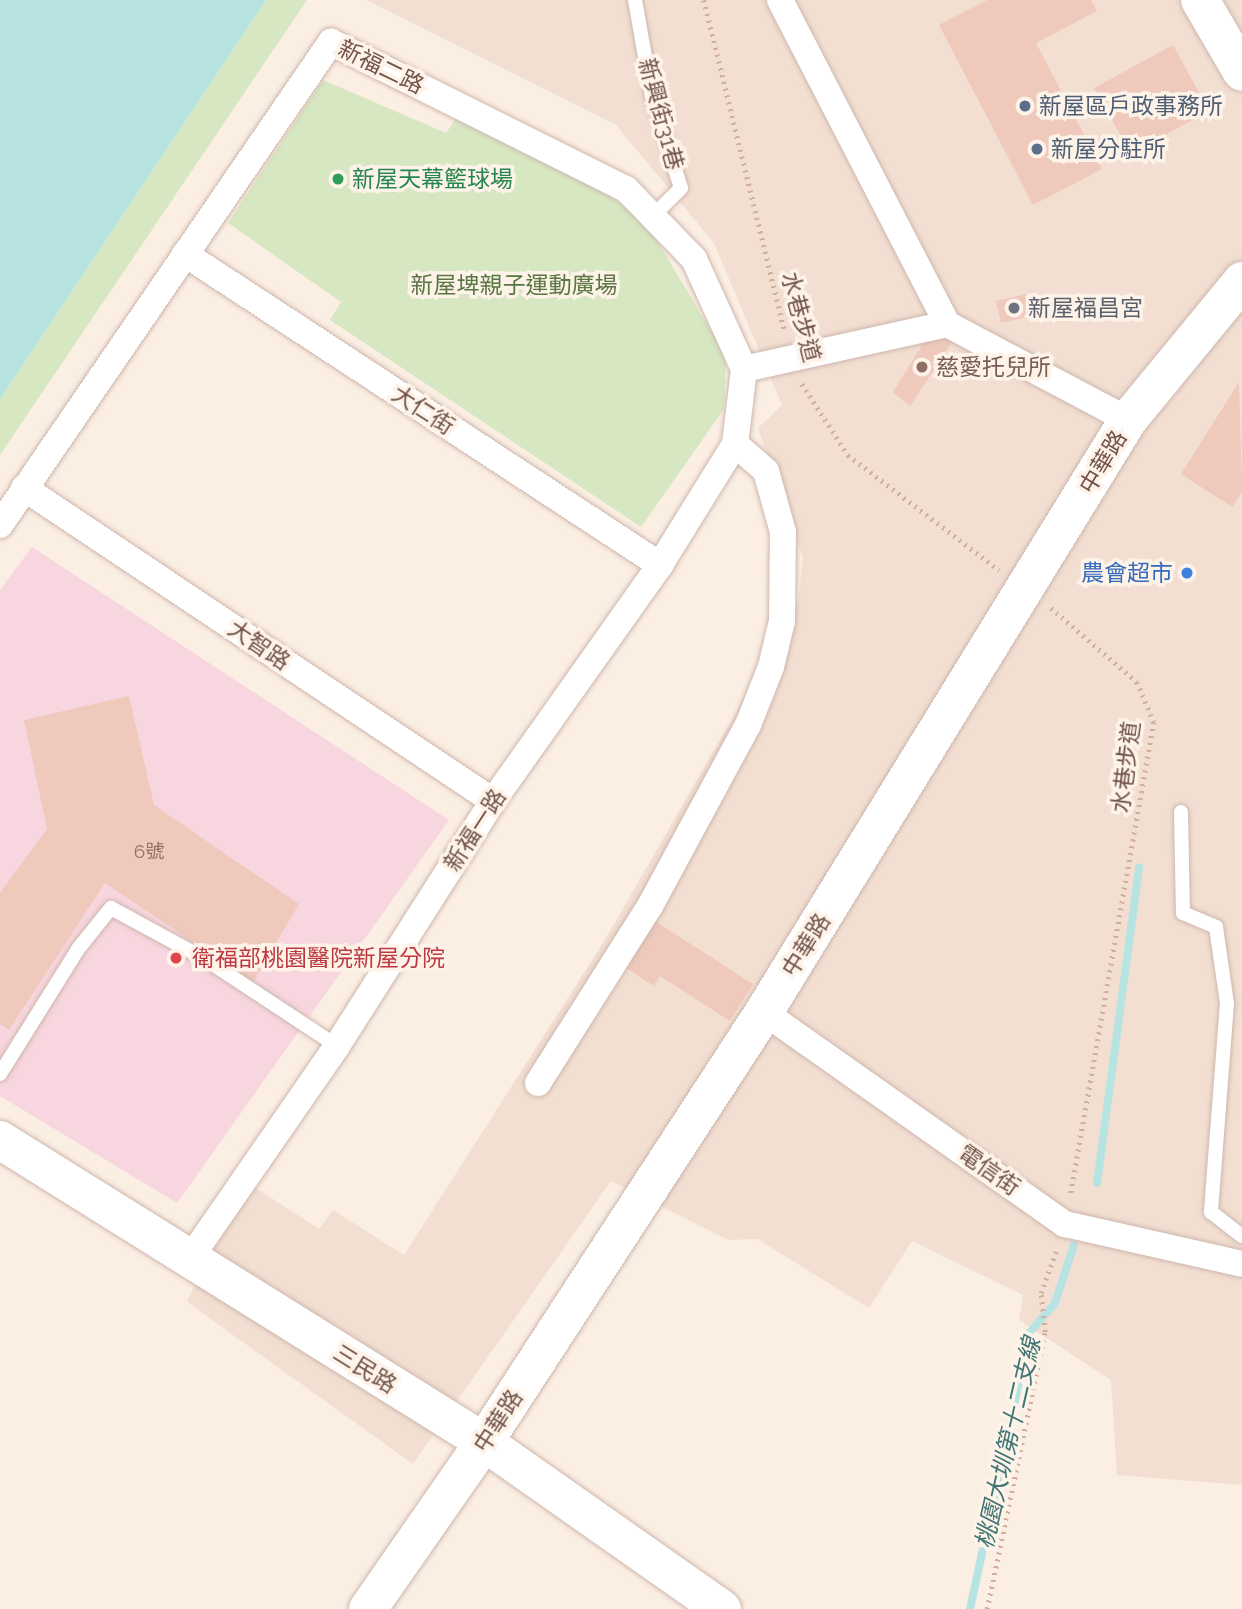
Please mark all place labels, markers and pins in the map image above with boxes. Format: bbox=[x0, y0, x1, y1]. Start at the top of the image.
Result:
place label: 新屋區戶政事務所 bbox=[1039, 92, 1223, 120]
marker: 新屋區戶政事務所 bbox=[1017, 98, 1033, 114]
place label: 新屋分駐所 bbox=[1051, 135, 1166, 163]
marker: 新屋分駐所 bbox=[1029, 141, 1045, 157]
place label: 新屋天幕籃球場 bbox=[352, 165, 513, 193]
marker: 新屋天幕籃球場 bbox=[330, 171, 346, 187]
place label: 新屋福昌宮 bbox=[1028, 294, 1143, 322]
marker: 新屋福昌宮 bbox=[1006, 300, 1022, 316]
place label: 慈愛托兒所 bbox=[936, 353, 1051, 381]
marker: 慈愛托兒所 bbox=[914, 359, 930, 375]
place label: 農會超市 bbox=[1081, 559, 1173, 587]
marker: 農會超市 bbox=[1179, 565, 1195, 581]
place label: 衛福部桃園醫院新屋分院 bbox=[192, 944, 445, 972]
marker: 衛福部桃園醫院新屋分院 bbox=[166, 948, 186, 968]

